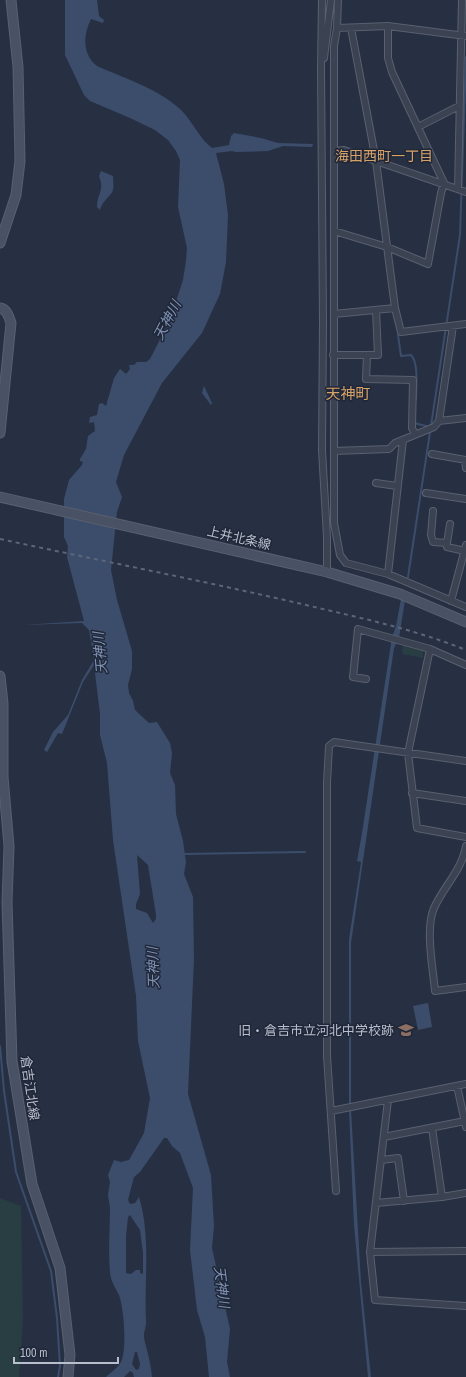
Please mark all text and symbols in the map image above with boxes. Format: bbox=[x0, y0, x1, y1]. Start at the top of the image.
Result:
district label: 海田西町一丁目 bbox=[335, 147, 433, 165]
water label: 天神川 bbox=[149, 295, 186, 343]
district label: 天神町 bbox=[325, 383, 371, 404]
street label: 上井北条線 bbox=[205, 522, 273, 554]
water label: 天神川 bbox=[89, 629, 111, 675]
water label: 天神川 bbox=[143, 945, 163, 989]
school or university icon: 旧・倉吉市立河北中学校跡 bbox=[397, 1021, 415, 1039]
place label: 旧・倉吉市立河北中学校跡 bbox=[238, 1022, 394, 1039]
street label: 倉吉江北線 bbox=[17, 1055, 43, 1121]
water label: 天神川 bbox=[211, 1265, 234, 1311]
scale bar bbox=[14, 1339, 118, 1365]
text: 100 m bbox=[20, 1345, 47, 1361]

